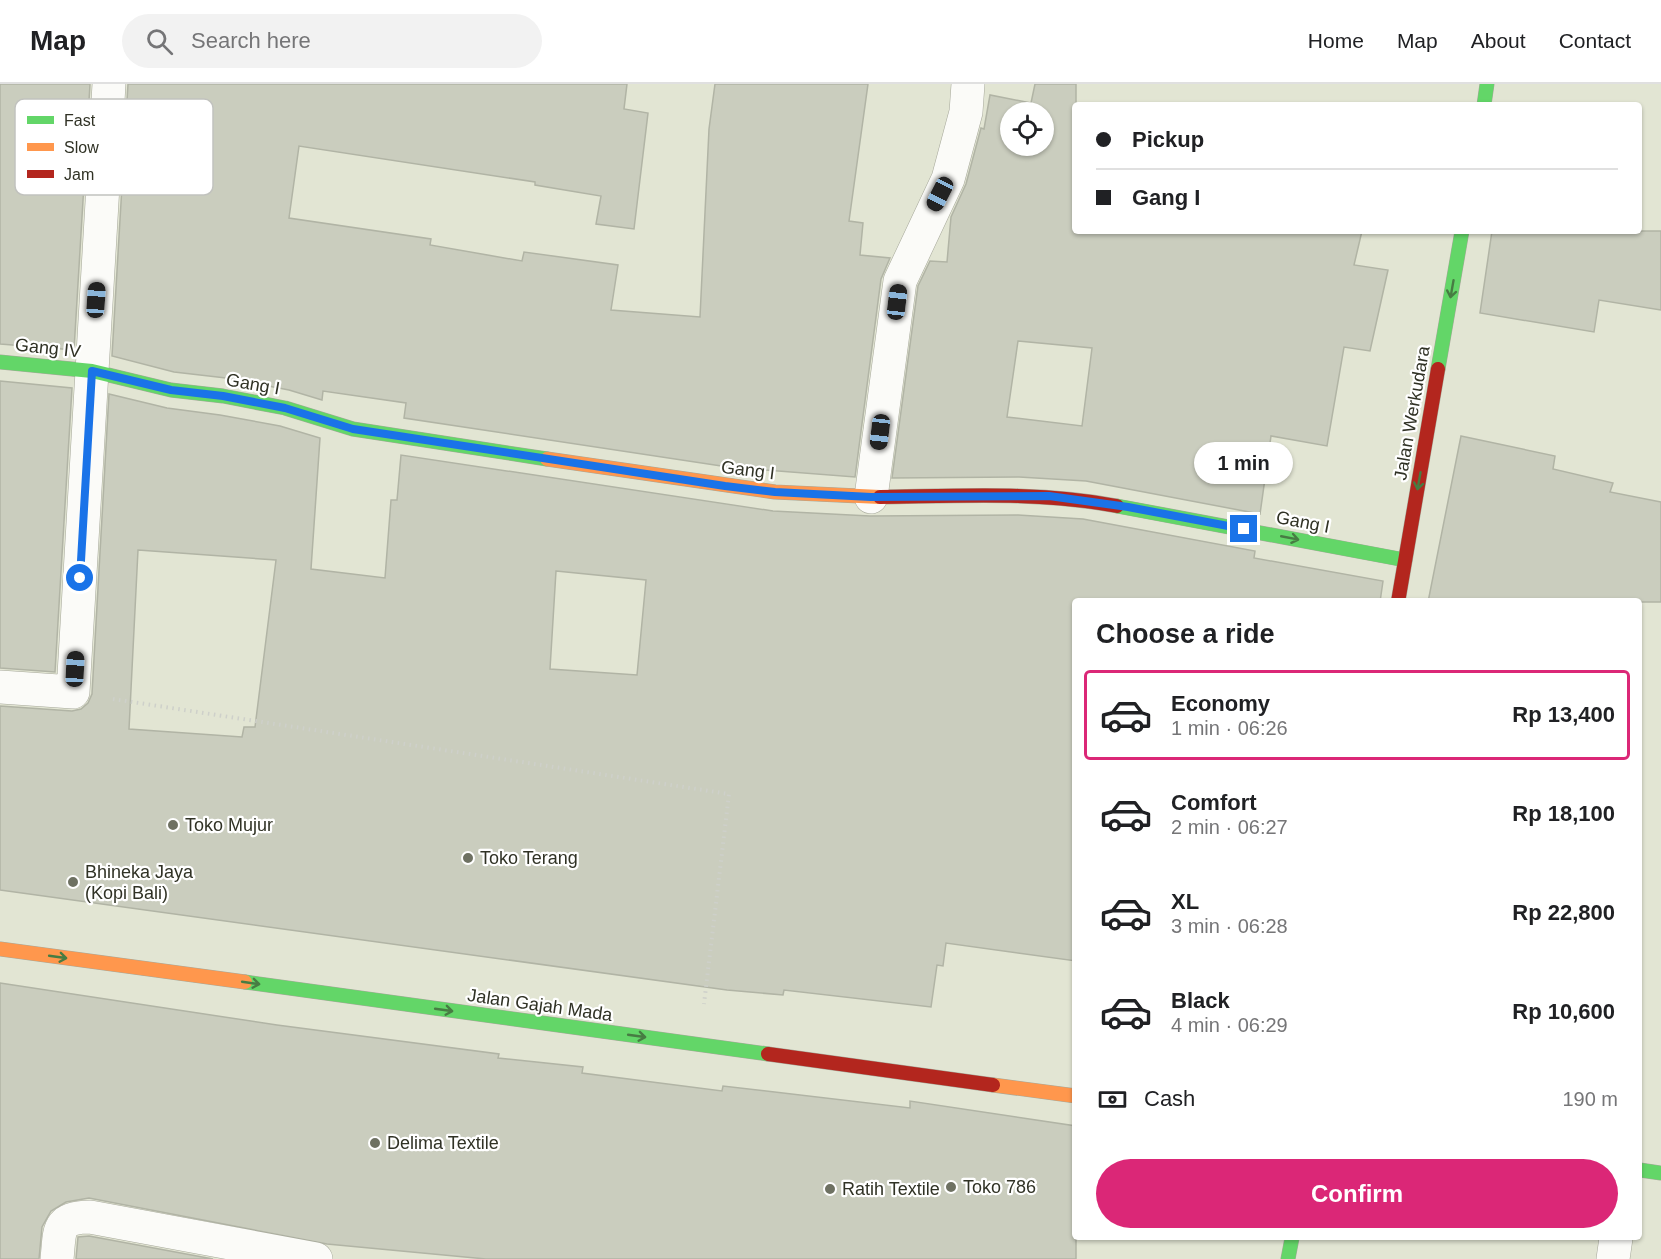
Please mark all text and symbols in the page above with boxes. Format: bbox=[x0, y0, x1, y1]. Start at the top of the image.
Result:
search box bbox=[122, 14, 542, 68]
text: Map bbox=[30, 25, 86, 56]
icon: search bbox=[143, 25, 176, 58]
text: Search here bbox=[191, 28, 311, 53]
text: Home bbox=[1308, 29, 1364, 52]
text: Map bbox=[1397, 29, 1438, 52]
text: About bbox=[1471, 29, 1526, 52]
text: Contact bbox=[1559, 29, 1631, 52]
legend bbox=[15, 99, 213, 195]
map controls bbox=[1000, 102, 1054, 156]
button: locate bbox=[1000, 102, 1054, 156]
text: Fast bbox=[64, 112, 96, 129]
text: Pickup bbox=[1132, 127, 1204, 152]
text: Slow bbox=[64, 139, 99, 156]
text: Jam bbox=[64, 166, 94, 183]
car bbox=[924, 174, 956, 214]
text: Gang I bbox=[1132, 185, 1200, 210]
one-way arrow bbox=[1446, 278, 1457, 298]
car bbox=[86, 281, 106, 319]
car bbox=[886, 283, 908, 321]
street label: Gang IV bbox=[14, 335, 82, 361]
street label: Jalan Werkudara bbox=[1390, 343, 1434, 482]
street label: Gang I bbox=[225, 369, 281, 399]
car bbox=[869, 413, 891, 451]
callout: 1 min bbox=[1194, 442, 1294, 484]
text: 1 min bbox=[1217, 452, 1270, 474]
street label: Gang I bbox=[720, 457, 776, 483]
one-way arrow bbox=[1413, 470, 1424, 490]
street label: Gang I bbox=[1275, 507, 1331, 537]
route end bbox=[1230, 515, 1257, 542]
one-way arrow bbox=[1279, 533, 1299, 544]
route start bbox=[66, 564, 93, 591]
text: Choose a ride bbox=[1096, 619, 1275, 649]
car bbox=[65, 651, 85, 687]
icon: car bbox=[1099, 688, 1153, 742]
text: Economy bbox=[1171, 691, 1270, 716]
text: Rp 13,400 bbox=[1512, 702, 1615, 727]
text: 1 min · 06:26 bbox=[1171, 717, 1288, 739]
icon: car bbox=[1099, 787, 1153, 841]
text: Comfort bbox=[1171, 790, 1257, 815]
text: Rp 18,100 bbox=[1512, 801, 1615, 826]
place label: Toko Mujur bbox=[185, 815, 273, 835]
text: 2 min · 06:27 bbox=[1171, 816, 1288, 838]
marker: Toko Mujur bbox=[166, 818, 180, 832]
place label: Toko Terang bbox=[480, 848, 578, 868]
marker: Toko Terang bbox=[461, 851, 475, 865]
place label: Bhineka Jaya (Kopi Bali) bbox=[85, 862, 194, 903]
marker: Bhineka Jaya (Kopi Bali) bbox=[66, 875, 80, 889]
icon: car bbox=[1099, 886, 1153, 940]
text: XL bbox=[1171, 889, 1199, 914]
text: Rp 22,800 bbox=[1512, 900, 1615, 925]
text: 3 min · 06:28 bbox=[1171, 915, 1288, 937]
one-way arrow bbox=[48, 951, 67, 962]
one-way arrow bbox=[241, 978, 261, 989]
street label: Jalan Gajah Mada bbox=[466, 985, 615, 1025]
icon: car bbox=[1099, 985, 1153, 1039]
text: Black bbox=[1171, 988, 1230, 1013]
text: Rp 10,600 bbox=[1512, 999, 1615, 1024]
one-way arrow bbox=[434, 1004, 454, 1015]
text: 4 min · 06:29 bbox=[1171, 1014, 1288, 1036]
one-way arrow bbox=[627, 1031, 647, 1042]
icon: cash bbox=[1096, 1083, 1129, 1116]
text: Cash bbox=[1144, 1086, 1195, 1111]
text: 190 m bbox=[1562, 1088, 1618, 1110]
place label: Delima Textile bbox=[387, 1133, 499, 1153]
marker: Delima Textile bbox=[368, 1136, 382, 1150]
button: Confirm bbox=[1096, 1159, 1618, 1228]
place label: Toko 786 bbox=[963, 1177, 1036, 1197]
place label: Ratih Textile bbox=[842, 1179, 940, 1199]
marker: Toko 786 bbox=[944, 1180, 958, 1194]
marker: Ratih Textile bbox=[823, 1182, 837, 1196]

